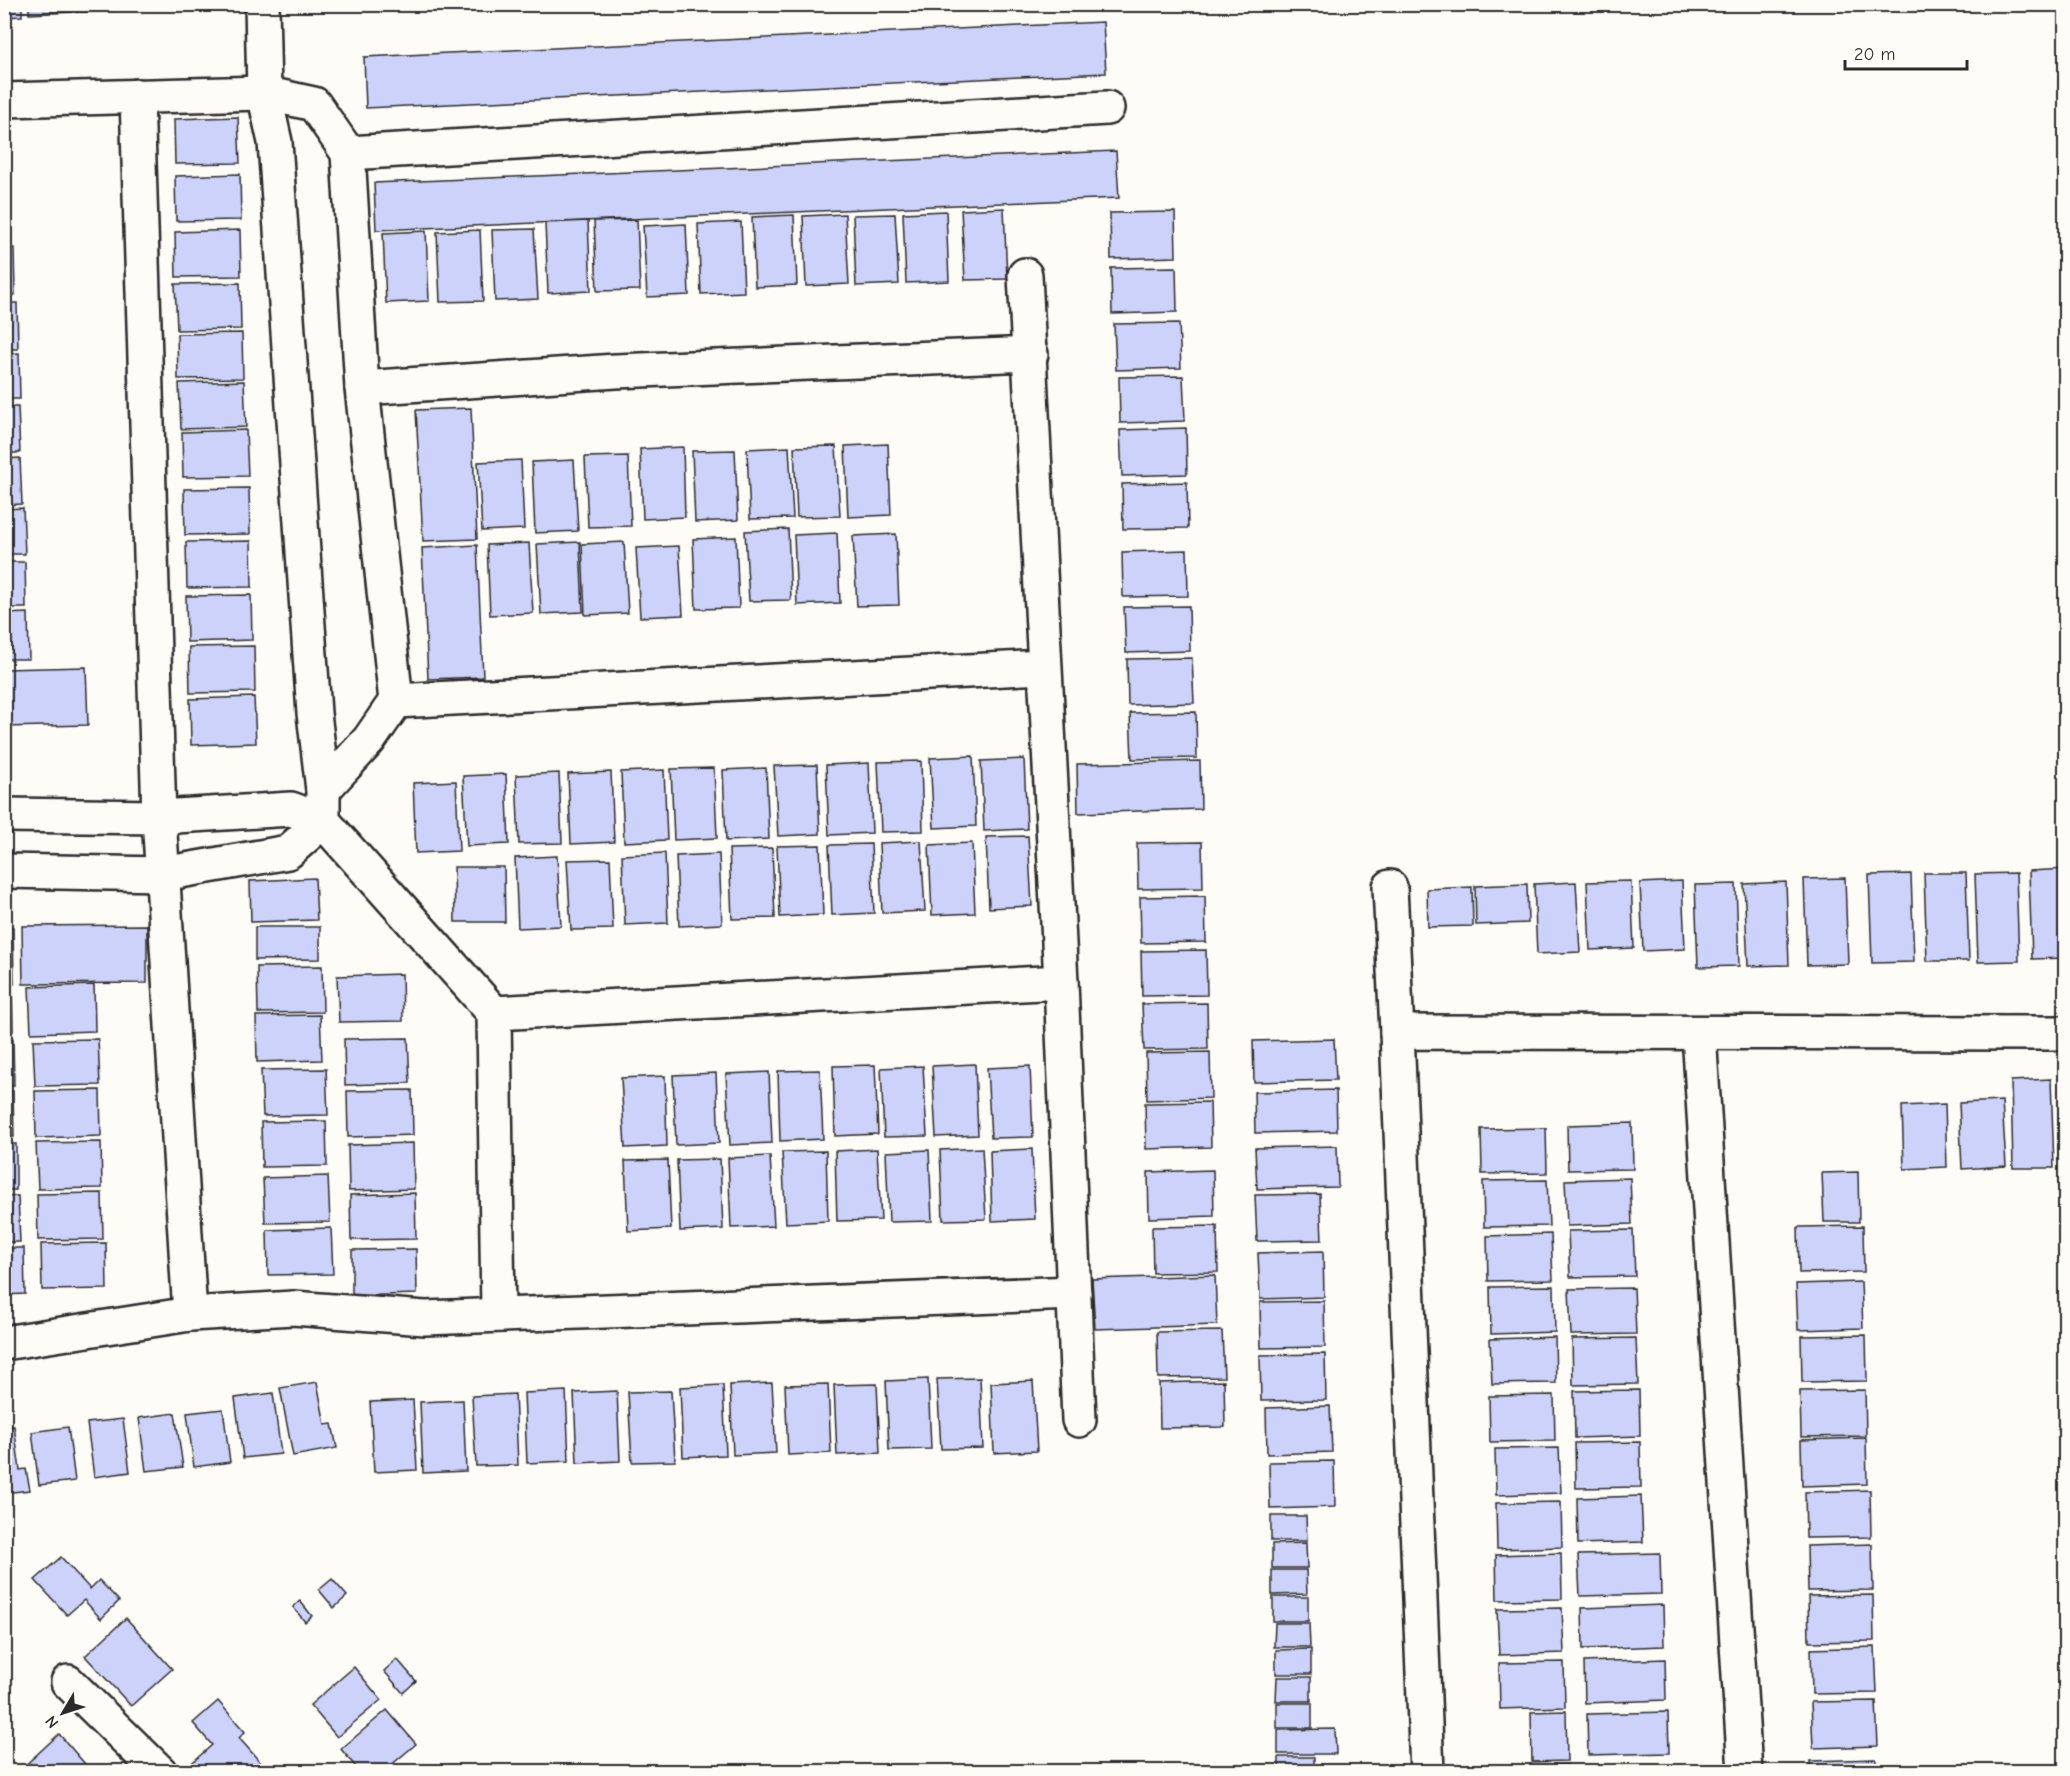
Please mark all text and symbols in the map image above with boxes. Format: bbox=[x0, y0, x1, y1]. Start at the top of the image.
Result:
scale bar bbox=[1845, 33, 1966, 71]
text: 20 m bbox=[1854, 44, 1895, 65]
north arrow bbox=[33, 1683, 93, 1743]
text: N bbox=[42, 1712, 62, 1732]

